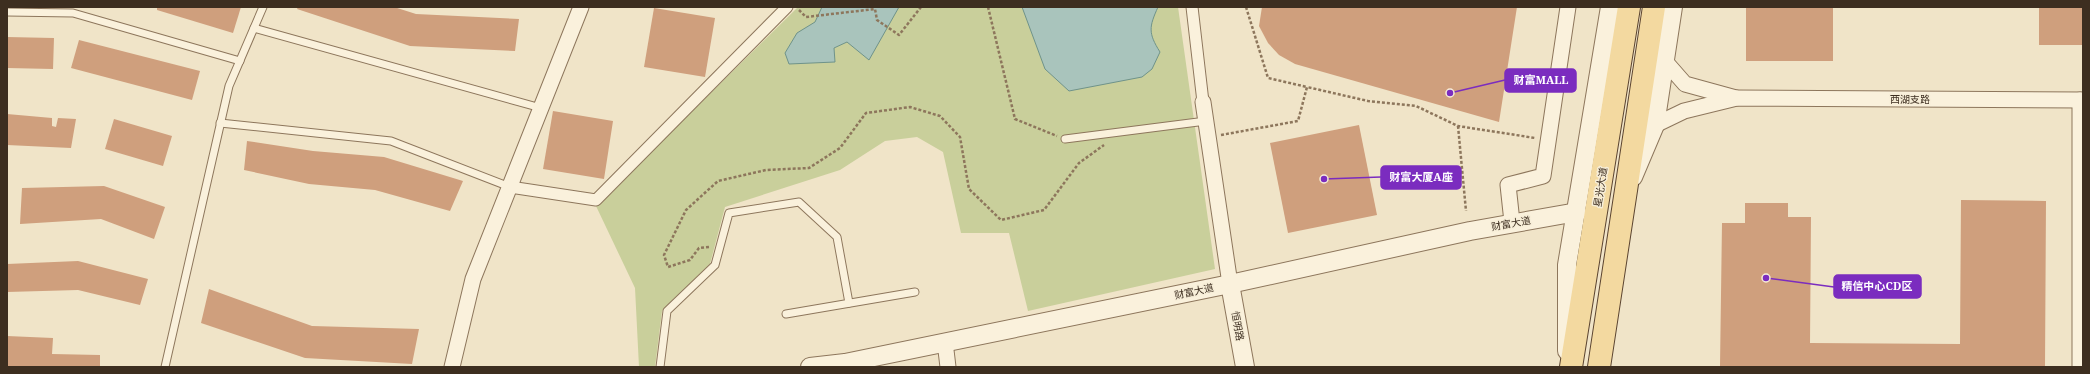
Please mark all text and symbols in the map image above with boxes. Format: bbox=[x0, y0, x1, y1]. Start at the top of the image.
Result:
callout: 财富MALL bbox=[1505, 69, 1576, 92]
text: 财富MALL bbox=[1513, 72, 1569, 87]
street label: 西湖支路 bbox=[1890, 92, 1930, 106]
callout: 财富大厦A座 bbox=[1381, 166, 1461, 189]
street label: 星光大道 bbox=[1590, 166, 1610, 208]
text: 财富大厦A座 bbox=[1389, 169, 1453, 184]
street label: 财富大道 bbox=[1490, 213, 1532, 233]
callout: 精信中心CD区 bbox=[1834, 275, 1921, 298]
text: 精信中心CD区 bbox=[1842, 278, 1912, 293]
street label: 财富大道 bbox=[1173, 280, 1215, 302]
street label: 恒明路 bbox=[1229, 310, 1247, 342]

